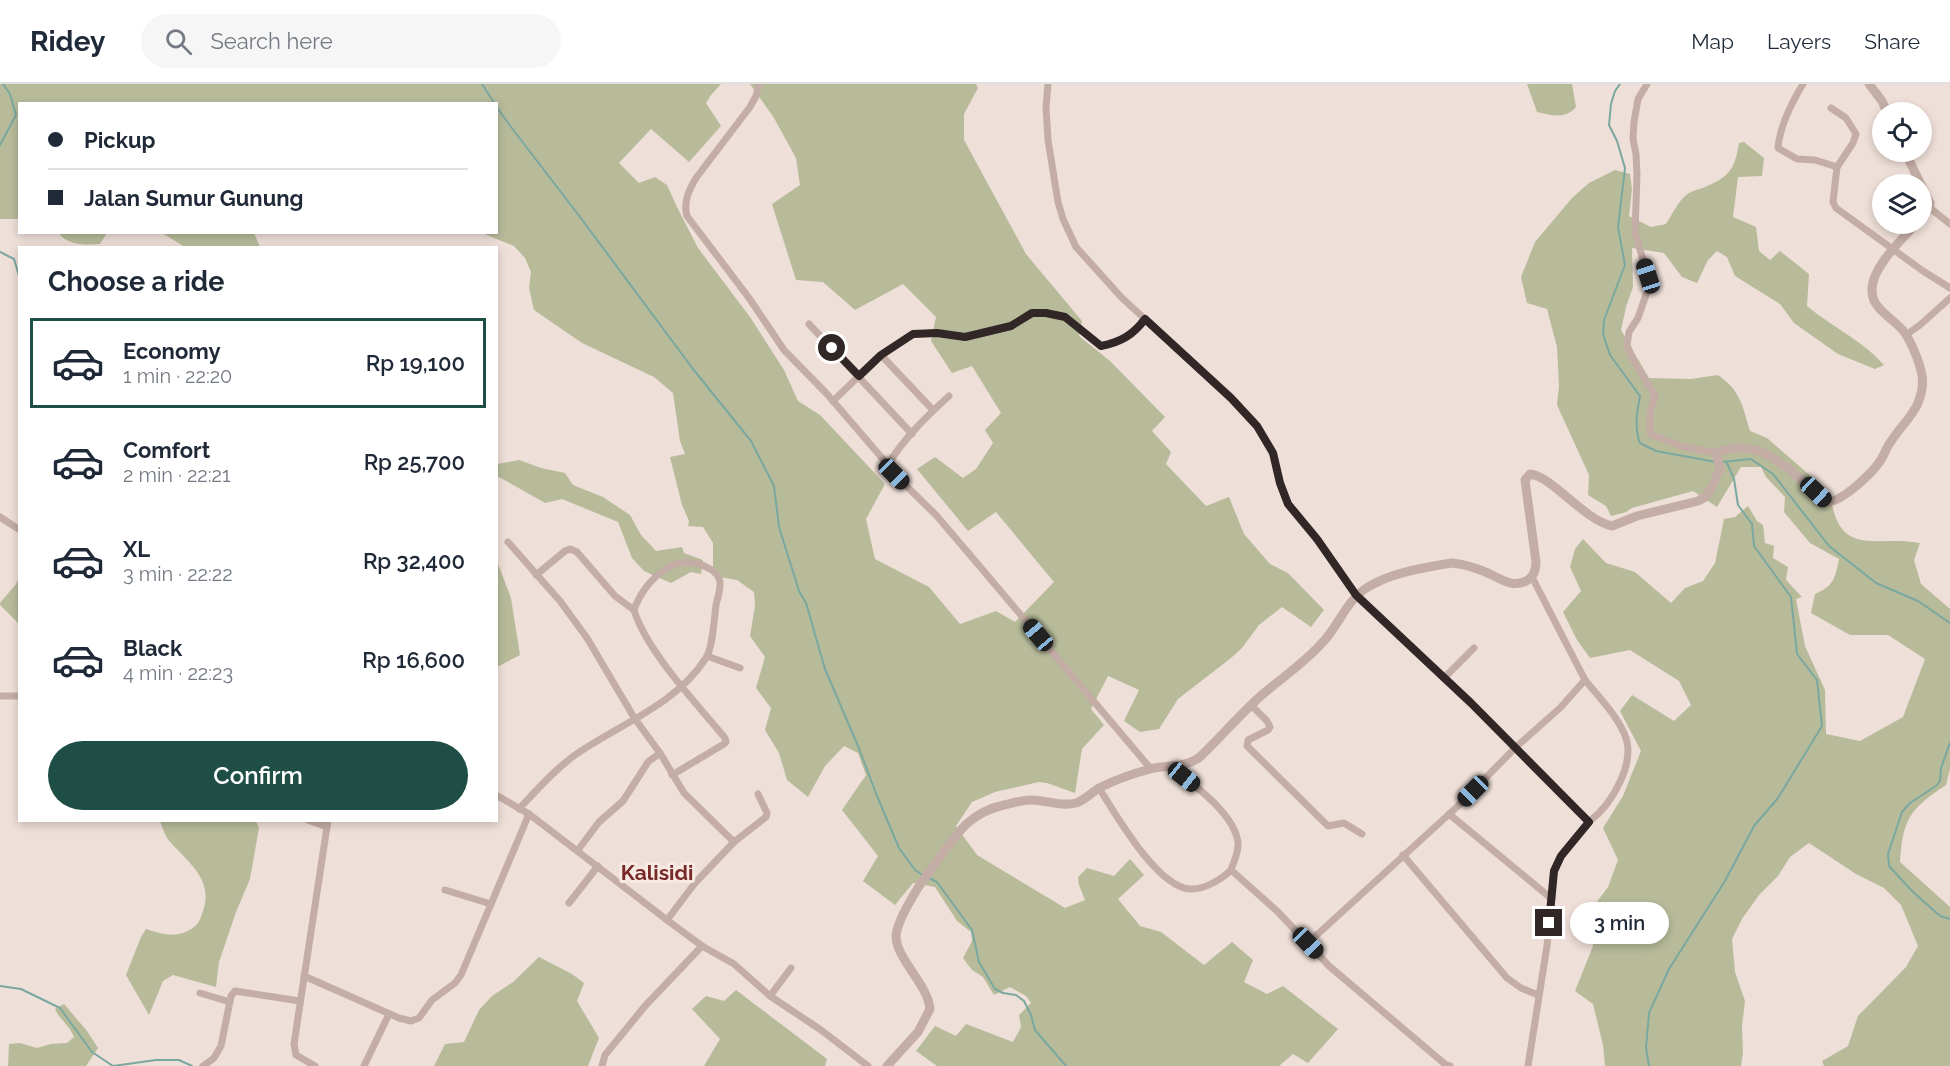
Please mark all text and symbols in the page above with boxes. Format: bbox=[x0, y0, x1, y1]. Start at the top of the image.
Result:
search box bbox=[141, 14, 561, 68]
text: Ridey bbox=[30, 25, 105, 58]
icon: search bbox=[162, 25, 195, 58]
text: Search here bbox=[210, 28, 333, 54]
text: Map bbox=[1691, 29, 1734, 54]
text: Layers bbox=[1767, 29, 1831, 54]
text: Share bbox=[1864, 29, 1920, 54]
map controls bbox=[1872, 102, 1932, 234]
button: locate bbox=[1872, 102, 1932, 162]
text: Pickup bbox=[84, 127, 156, 153]
button: layers bbox=[1872, 174, 1932, 234]
text: Jalan Sumur Gunung bbox=[84, 185, 303, 211]
car bbox=[1634, 256, 1662, 296]
text: Choose a ride bbox=[48, 266, 224, 297]
route start bbox=[818, 334, 845, 361]
icon: car bbox=[51, 336, 105, 390]
text: Economy bbox=[123, 338, 221, 364]
text: Rp 19,100 bbox=[366, 350, 465, 376]
text: 1 min · 22:20 bbox=[123, 364, 232, 388]
icon: car bbox=[51, 435, 105, 489]
text: Comfort bbox=[123, 437, 210, 463]
text: Rp 25,700 bbox=[364, 449, 465, 475]
car bbox=[875, 455, 913, 493]
text: 2 min · 22:21 bbox=[123, 463, 230, 487]
car bbox=[1797, 473, 1835, 511]
icon: car bbox=[51, 534, 105, 588]
text: XL bbox=[123, 536, 150, 562]
text: Rp 32,400 bbox=[363, 548, 465, 574]
text: 3 min · 22:22 bbox=[123, 562, 233, 586]
car bbox=[1020, 615, 1056, 655]
icon: car bbox=[51, 633, 105, 687]
text: Black bbox=[123, 635, 182, 661]
text: Rp 16,600 bbox=[362, 647, 465, 673]
text: 4 min · 22:23 bbox=[123, 661, 233, 685]
button: Confirm bbox=[48, 741, 468, 810]
car bbox=[1164, 759, 1204, 795]
car bbox=[1454, 772, 1492, 810]
district label: Kalisidi bbox=[621, 860, 693, 885]
callout: 3 min bbox=[1570, 902, 1669, 944]
route end bbox=[1535, 909, 1562, 936]
text: 3 min bbox=[1594, 911, 1645, 935]
car bbox=[1289, 924, 1327, 962]

